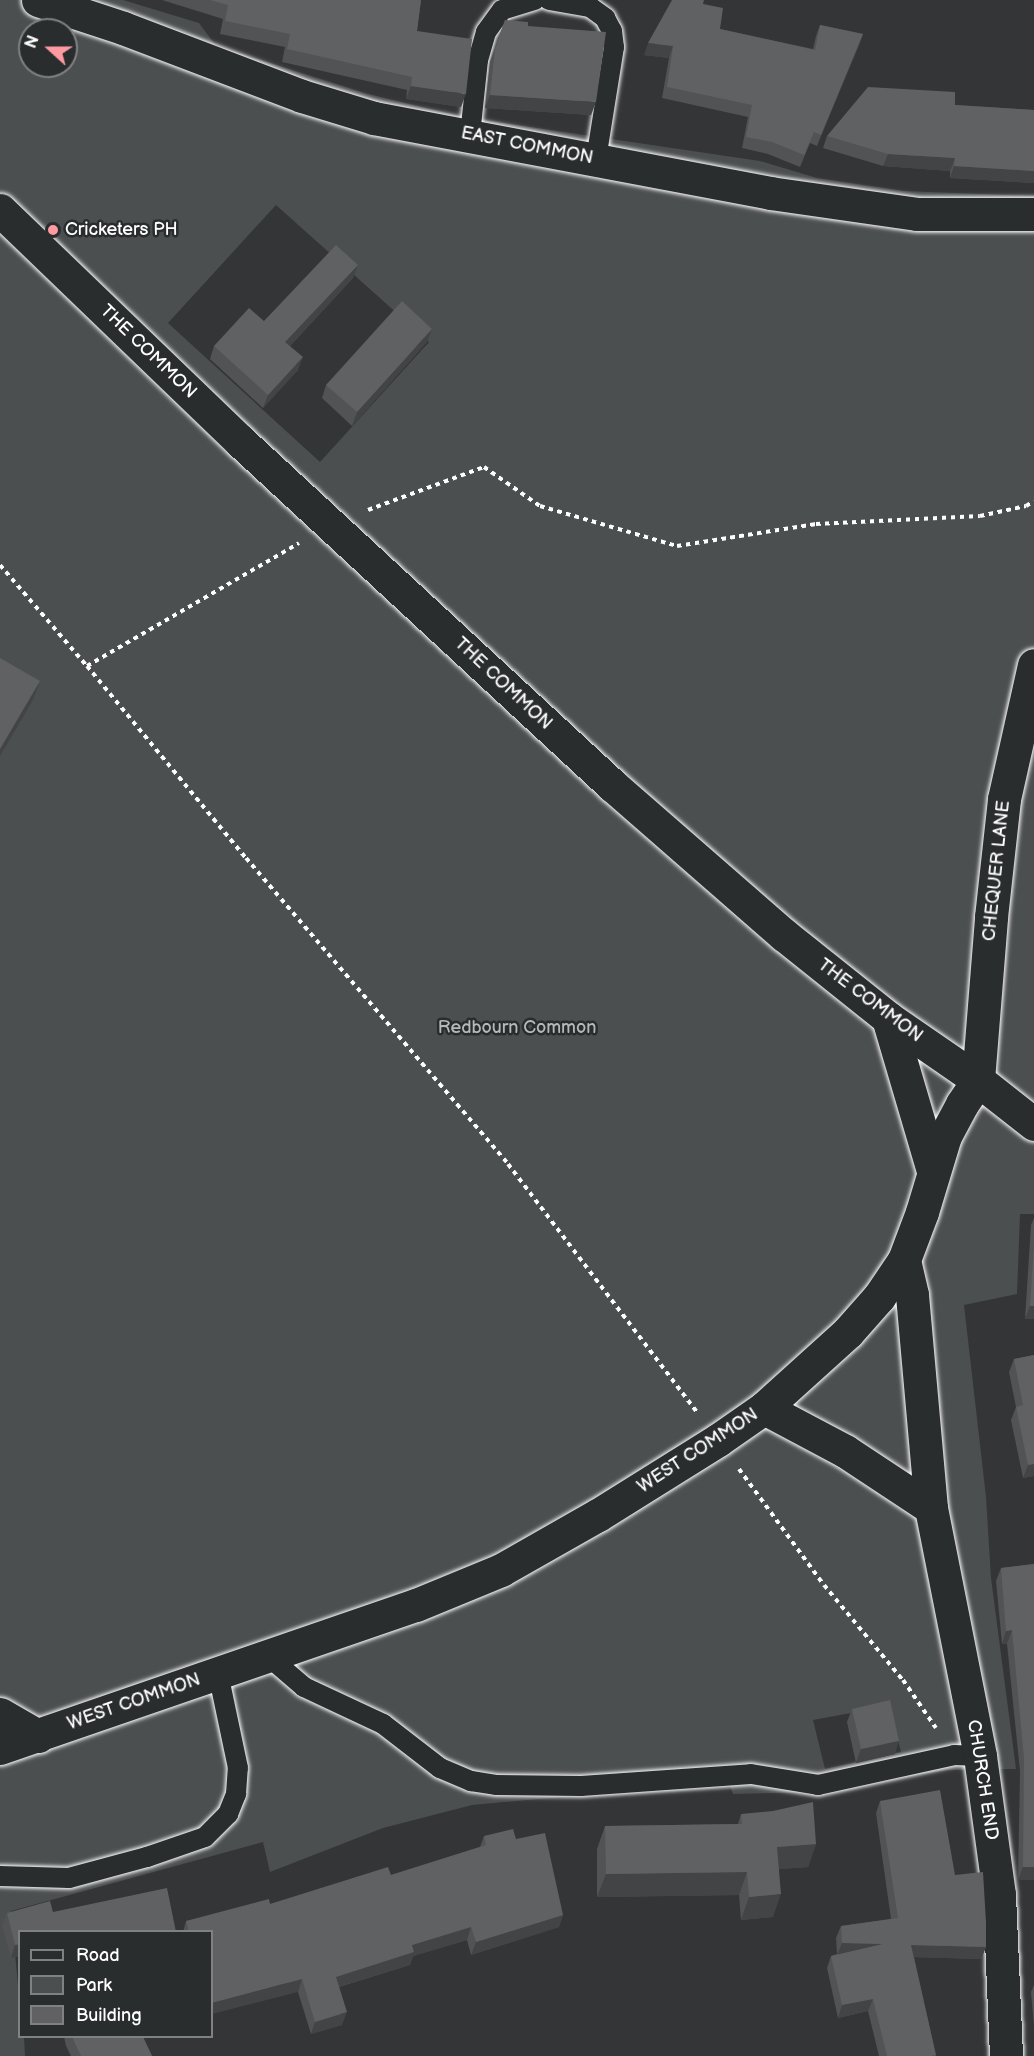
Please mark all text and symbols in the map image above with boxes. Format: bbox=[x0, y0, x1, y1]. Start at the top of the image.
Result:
north arrow bbox=[18, 18, 78, 78]
text: N bbox=[22, 33, 44, 51]
street label: EAST COMMON bbox=[459, 123, 595, 169]
place label: Cricketers PH bbox=[65, 219, 178, 241]
marker: Cricketers PH bbox=[46, 223, 60, 237]
street label: THE COMMON bbox=[95, 301, 201, 403]
street label: THE COMMON bbox=[450, 633, 556, 735]
street label: CHEQUER LANE bbox=[979, 800, 1015, 942]
street label: THE COMMON bbox=[813, 955, 927, 1047]
park label: Redbourn Common bbox=[438, 1017, 596, 1039]
street label: WEST COMMON bbox=[634, 1404, 762, 1498]
street label: WEST COMMON bbox=[65, 1669, 203, 1735]
street label: CHURCH END bbox=[962, 1718, 1002, 1842]
legend bbox=[18, 1930, 213, 2038]
text: Road bbox=[76, 1945, 120, 1966]
text: Park bbox=[76, 1975, 112, 1996]
text: Building bbox=[76, 2005, 142, 2026]

